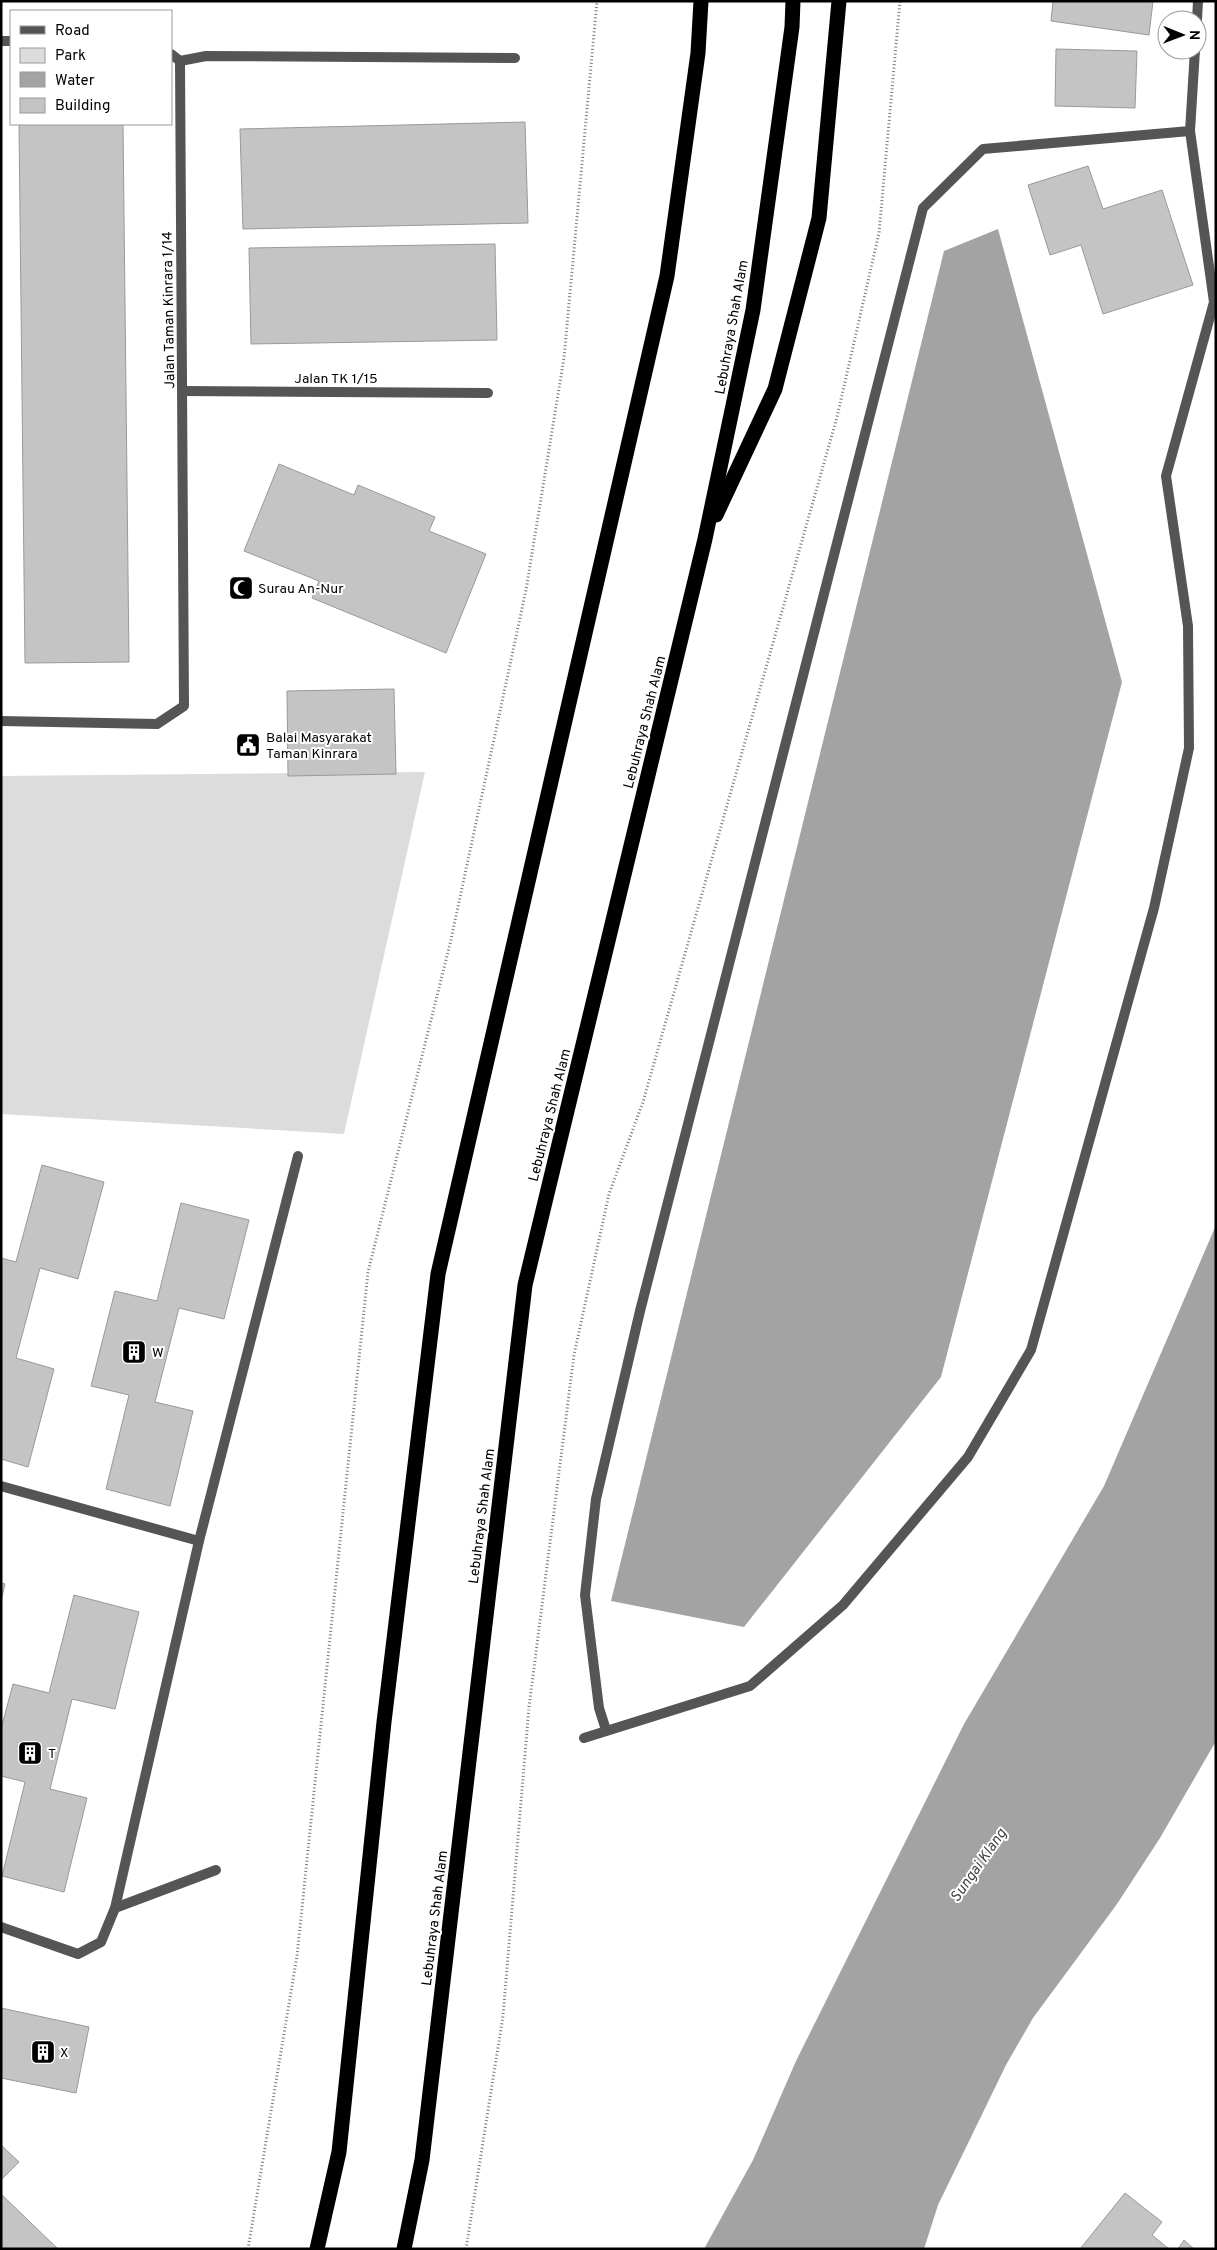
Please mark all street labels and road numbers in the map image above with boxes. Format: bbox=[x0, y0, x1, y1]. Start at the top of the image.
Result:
street label: Jalan Taman Kinrara 1/14 bbox=[160, 231, 179, 389]
street label: Lebuhraya Shah Alam bbox=[712, 259, 753, 396]
street label: Jalan TK 1/15 bbox=[294, 371, 378, 388]
street label: Lebuhraya Shah Alam bbox=[621, 654, 670, 791]
street label: Lebuhraya Shah Alam bbox=[526, 1047, 575, 1184]
street label: Lebuhraya Shah Alam bbox=[466, 1447, 499, 1585]
street label: Lebuhraya Shah Alam bbox=[419, 1849, 452, 1987]

